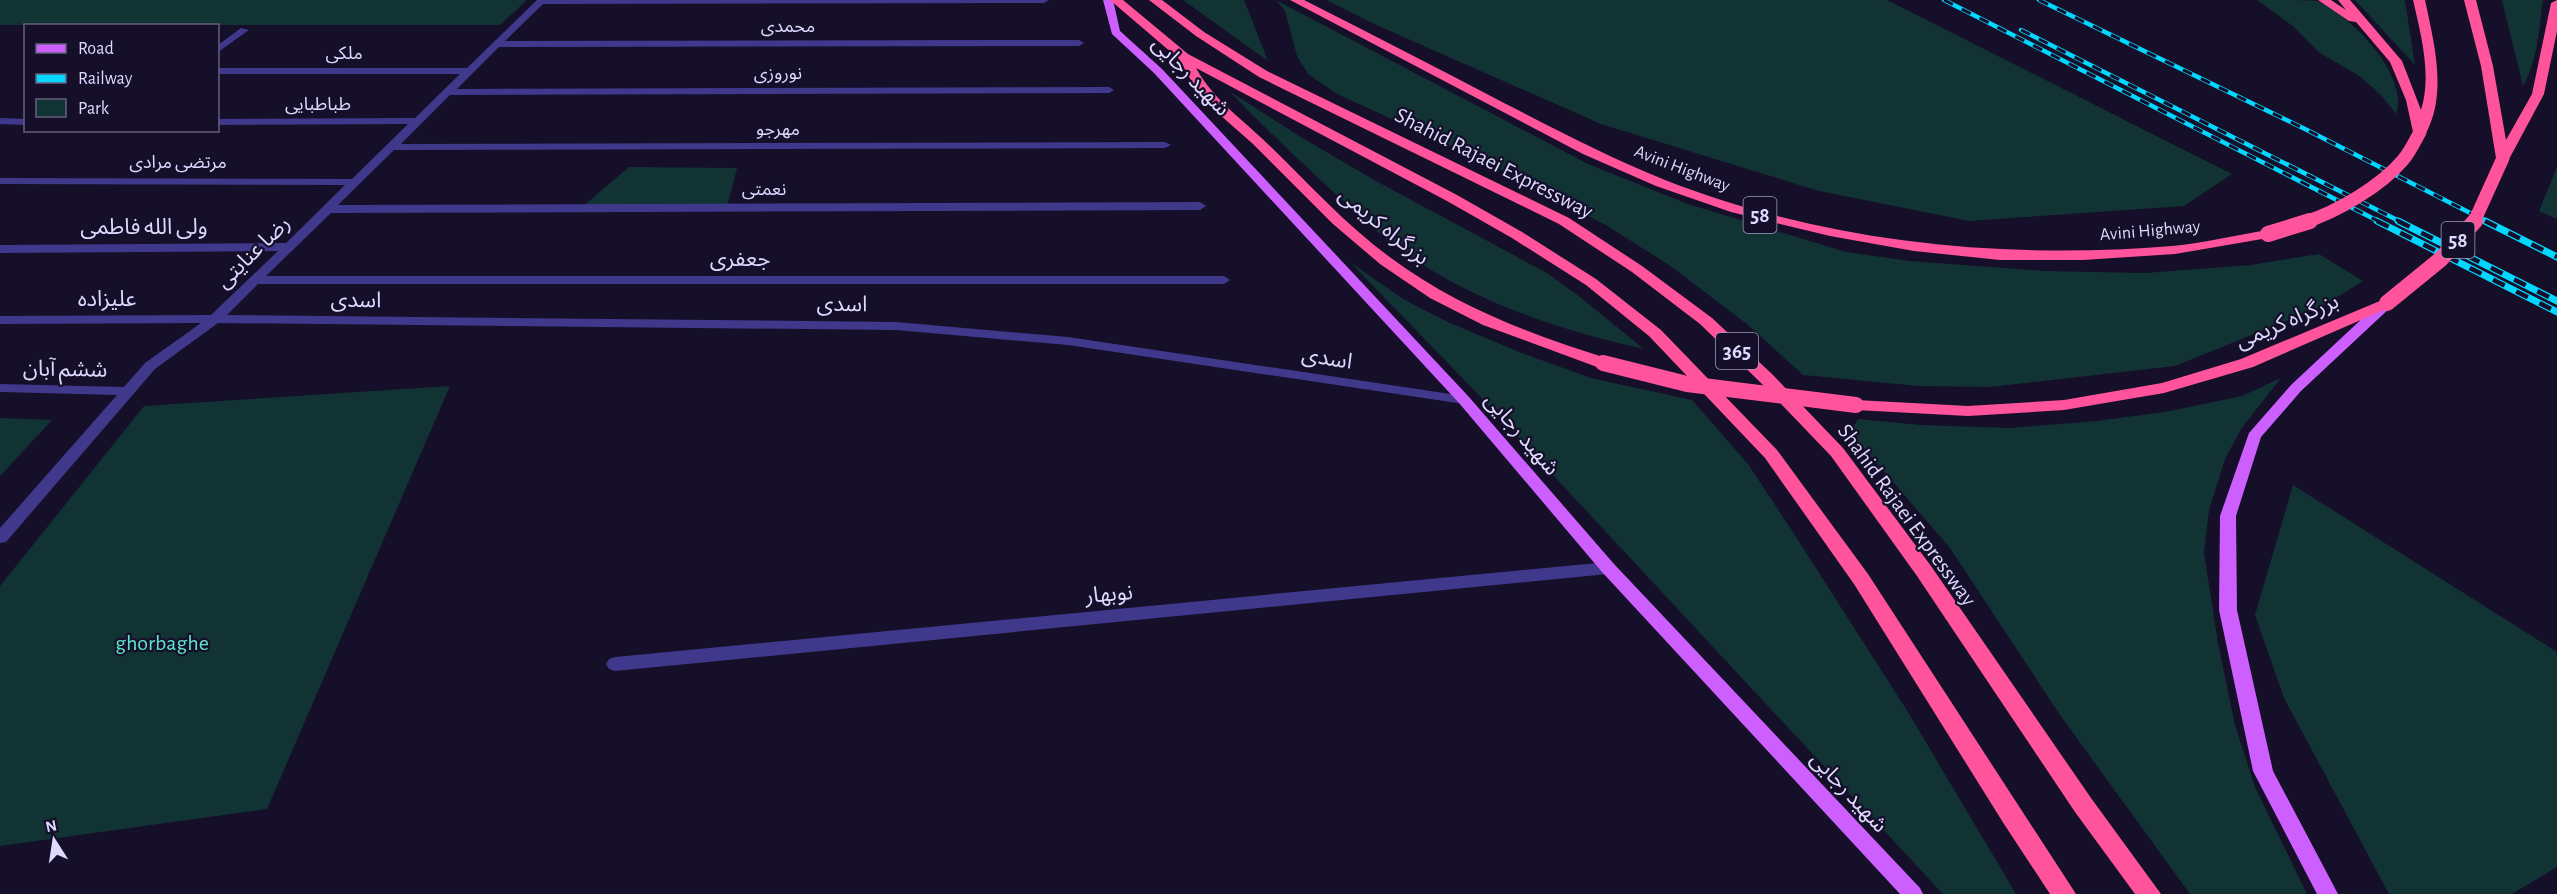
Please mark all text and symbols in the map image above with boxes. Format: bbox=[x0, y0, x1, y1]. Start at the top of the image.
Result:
street label: محمدی bbox=[761, 18, 815, 37]
legend bbox=[24, 24, 219, 132]
street label: شهید رجایی bbox=[1146, 32, 1234, 121]
text: Road bbox=[78, 40, 114, 58]
street label: ملکی bbox=[325, 45, 363, 64]
street label: نوروزی bbox=[754, 65, 802, 84]
text: Railway bbox=[78, 70, 133, 88]
street label: طباطبایی bbox=[285, 96, 351, 115]
text: Park bbox=[78, 100, 110, 118]
street label: Shahid Rajaei Expressway bbox=[1391, 103, 1597, 223]
street label: مهرجو bbox=[756, 121, 800, 140]
street label: Avini Highway bbox=[1632, 143, 1733, 196]
street label: مرتضی مرادی bbox=[129, 154, 227, 173]
street label: نعمتی bbox=[742, 181, 786, 200]
street label: بزرگراه کریمی bbox=[1333, 182, 1434, 271]
road number: 58 bbox=[1744, 197, 1776, 233]
street label: رضا عنایتی bbox=[212, 212, 296, 294]
street label: ولی الله فاطمی bbox=[80, 216, 208, 239]
street label: Avini Highway bbox=[2099, 218, 2201, 244]
road number: 58 bbox=[2442, 222, 2474, 258]
street label: جعفری bbox=[710, 248, 770, 271]
street label: علیزاده bbox=[78, 288, 136, 311]
street label: اسدی bbox=[330, 289, 382, 312]
street label: بزرگراه کریمی bbox=[2232, 289, 2342, 354]
street label: اسدی bbox=[816, 293, 868, 316]
road number: 365 bbox=[1716, 333, 1758, 369]
street label: اسدی bbox=[1300, 343, 1354, 374]
street label: ششم آبان bbox=[22, 355, 107, 386]
street label: شهید رجایی bbox=[1479, 389, 1564, 481]
street label: Shahid Rajaei Expressway bbox=[1834, 420, 1981, 611]
street label: نوبهار bbox=[1083, 581, 1134, 609]
park label: ghorbaghe bbox=[115, 632, 209, 654]
street label: شهید رجایی bbox=[1805, 747, 1892, 838]
north arrow bbox=[24, 810, 84, 870]
text: N bbox=[44, 817, 58, 835]

